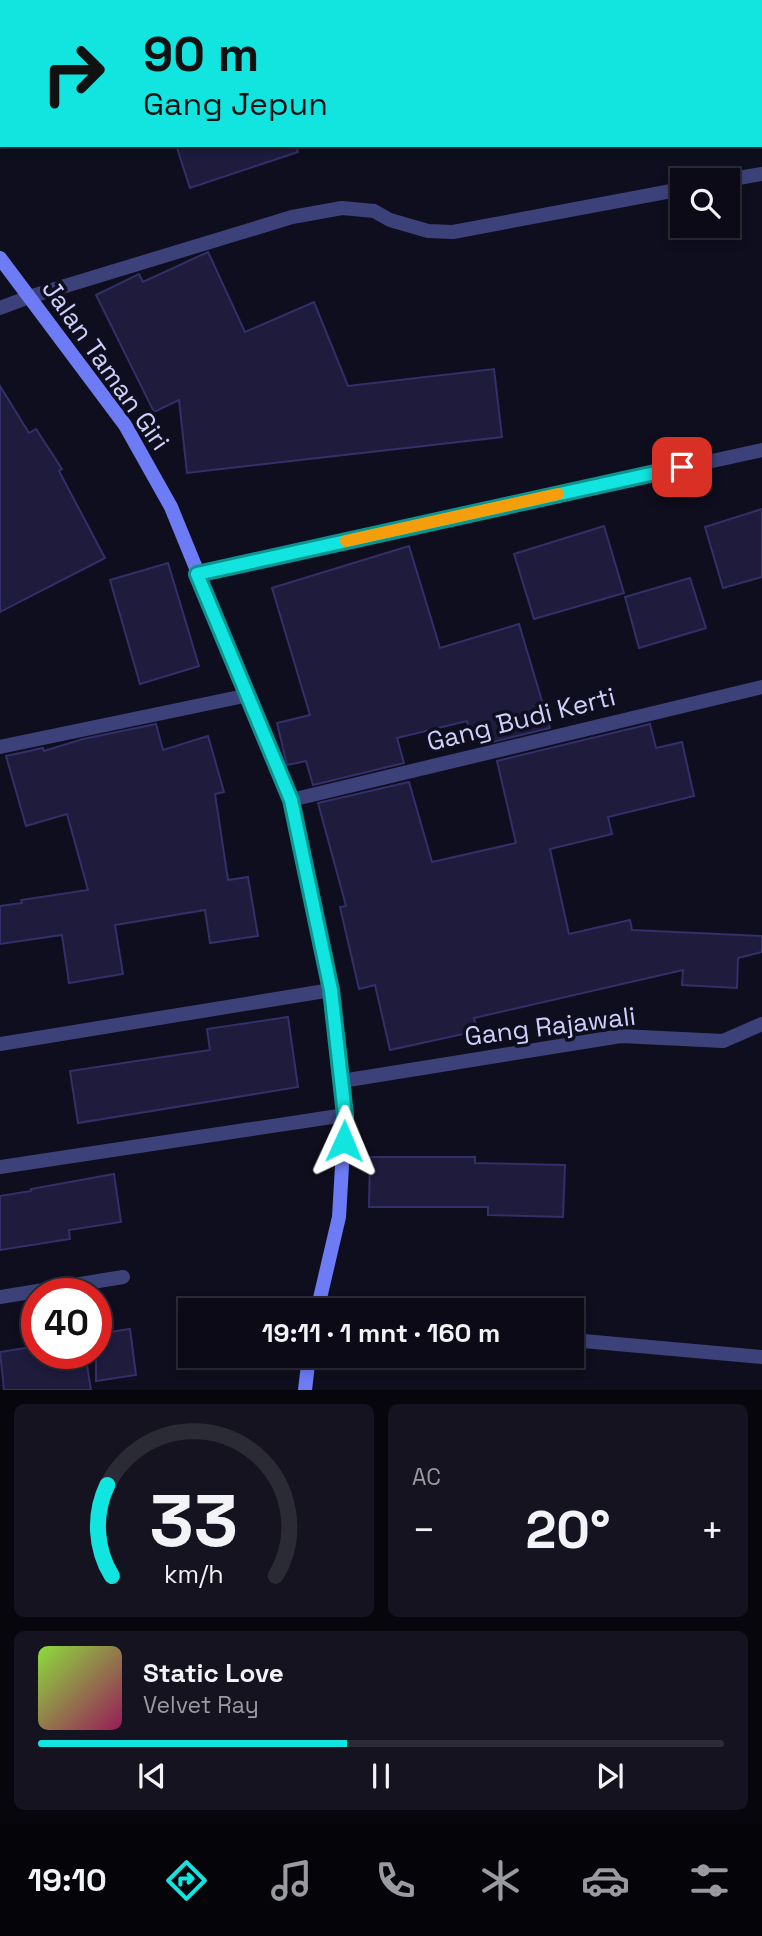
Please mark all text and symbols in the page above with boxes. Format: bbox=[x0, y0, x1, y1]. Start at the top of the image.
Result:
text: 90 m bbox=[143, 23, 259, 85]
icon: right bbox=[28, 28, 119, 119]
text: Gang Jepun bbox=[143, 84, 328, 124]
map controls bbox=[670, 168, 740, 238]
button: search bbox=[670, 168, 740, 238]
street label: Jalan Taman Giri bbox=[35, 273, 177, 457]
pin bbox=[652, 437, 712, 497]
icon: arrive bbox=[663, 448, 701, 486]
street label: Gang Budi Kerti bbox=[423, 679, 619, 759]
street label: Gang Rajawali bbox=[462, 999, 638, 1053]
position arrow bbox=[307, 1104, 381, 1178]
speed limit sign: 40 bbox=[21, 1278, 112, 1369]
text: 19:11 · 1 mnt · 160 m bbox=[262, 1316, 500, 1350]
text: AC bbox=[412, 1462, 441, 1492]
text: 33 bbox=[150, 1475, 238, 1568]
text: 20° bbox=[525, 1497, 611, 1563]
text: − bbox=[412, 1506, 436, 1554]
text: + bbox=[700, 1506, 724, 1554]
text: km/h bbox=[164, 1558, 224, 1590]
text: Static Love bbox=[143, 1656, 284, 1690]
text: Velvet Ray bbox=[143, 1690, 259, 1720]
icon: previous bbox=[133, 1757, 171, 1795]
icon: pause bbox=[362, 1757, 400, 1795]
icon: next bbox=[591, 1757, 629, 1795]
icon: directions bbox=[162, 1856, 211, 1905]
icon: music bbox=[267, 1856, 316, 1905]
icon: phone bbox=[371, 1856, 420, 1905]
icon: climate bbox=[476, 1856, 525, 1905]
icon: car bbox=[581, 1856, 630, 1905]
icon: filters bbox=[685, 1856, 734, 1905]
text: 19:10 bbox=[28, 1860, 107, 1900]

